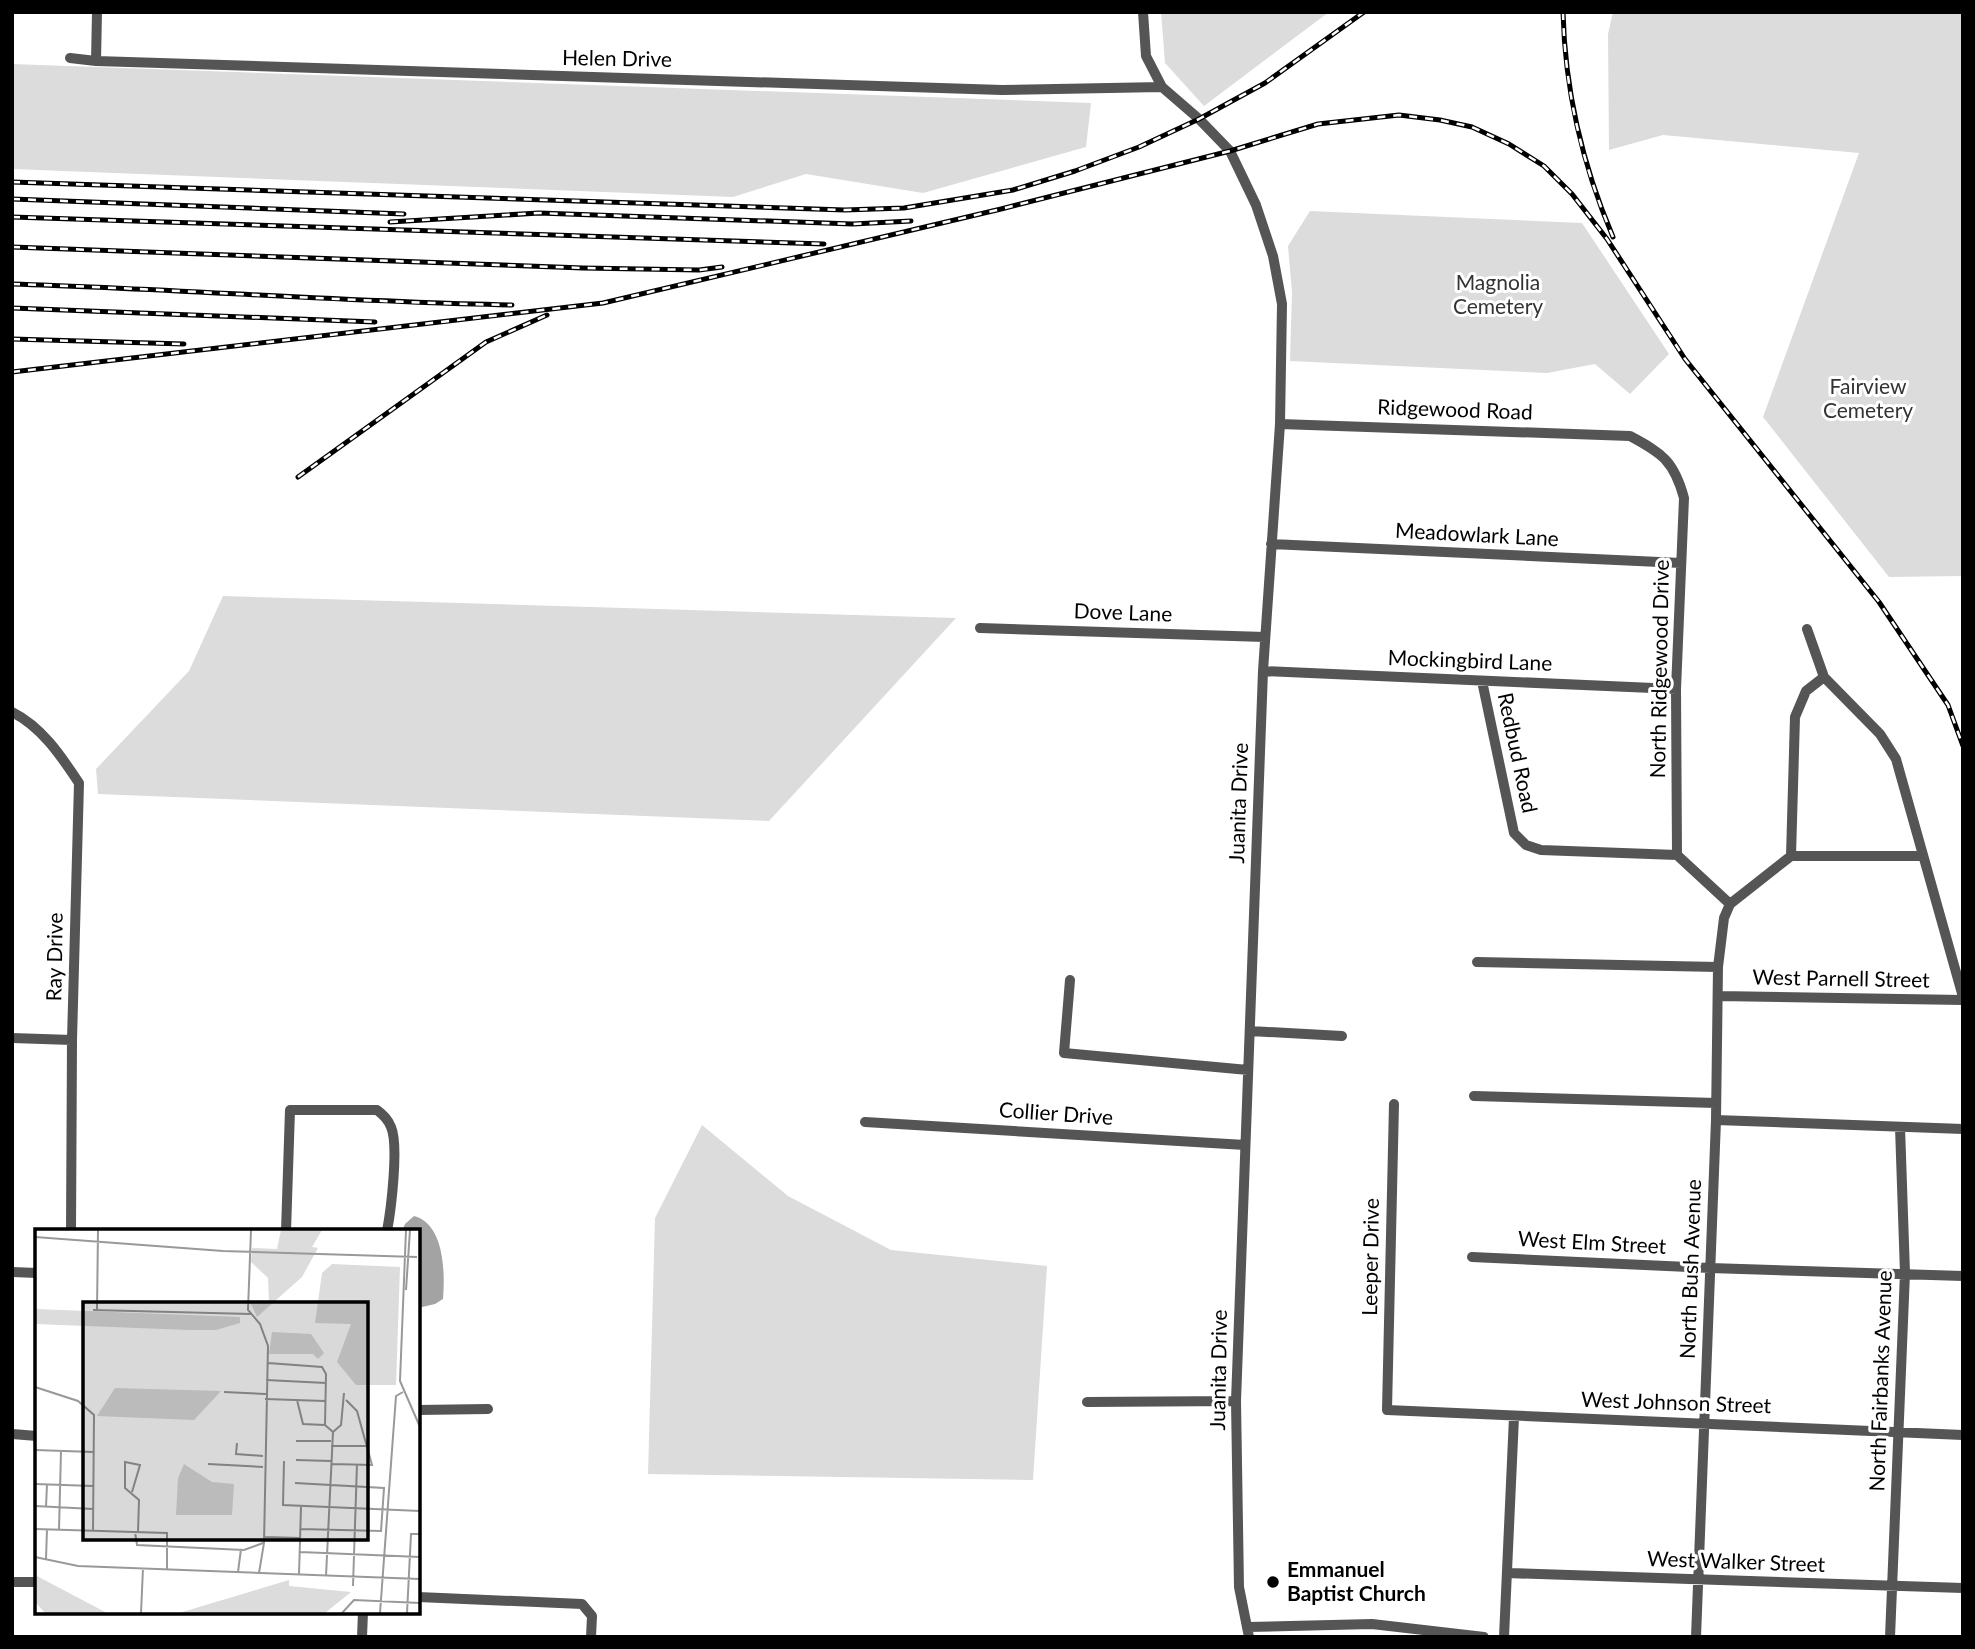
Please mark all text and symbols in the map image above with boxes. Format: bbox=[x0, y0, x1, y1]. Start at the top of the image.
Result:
street label: Helen Drive bbox=[562, 44, 672, 71]
park label: Magnolia Cemetery bbox=[1453, 269, 1543, 318]
park label: Fairview Cemetery bbox=[1823, 373, 1913, 422]
street label: Ridgewood Road bbox=[1377, 393, 1533, 424]
street label: Meadowlark Lane bbox=[1395, 517, 1560, 550]
street label: North Ridgewood Drive bbox=[1644, 559, 1673, 779]
street label: Dove Lane bbox=[1073, 597, 1173, 626]
street label: Mockingbird Lane bbox=[1387, 644, 1553, 675]
street label: Redbud Road bbox=[1494, 690, 1543, 815]
street label: Juanita Drive bbox=[1223, 742, 1252, 864]
street label: Ray Drive bbox=[40, 912, 67, 1002]
street label: West Parnell Street bbox=[1752, 963, 1930, 992]
street label: Collier Drive bbox=[998, 1096, 1114, 1129]
street label: North Bush Avenue bbox=[1674, 1179, 1705, 1359]
street label: Leeper Drive bbox=[1356, 1198, 1383, 1316]
street label: West Elm Street bbox=[1517, 1225, 1667, 1258]
inset map bbox=[35, 1229, 420, 1614]
street label: North Fairbanks Avenue bbox=[1863, 1270, 1896, 1492]
street label: Juanita Drive bbox=[1204, 1309, 1231, 1431]
street label: West Johnson Street bbox=[1581, 1386, 1772, 1417]
street label: West Walker Street bbox=[1646, 1545, 1826, 1576]
place label: Emmanuel Baptist Church bbox=[1287, 1556, 1426, 1605]
marker: Emmanuel Baptist Church bbox=[1265, 1574, 1281, 1590]

